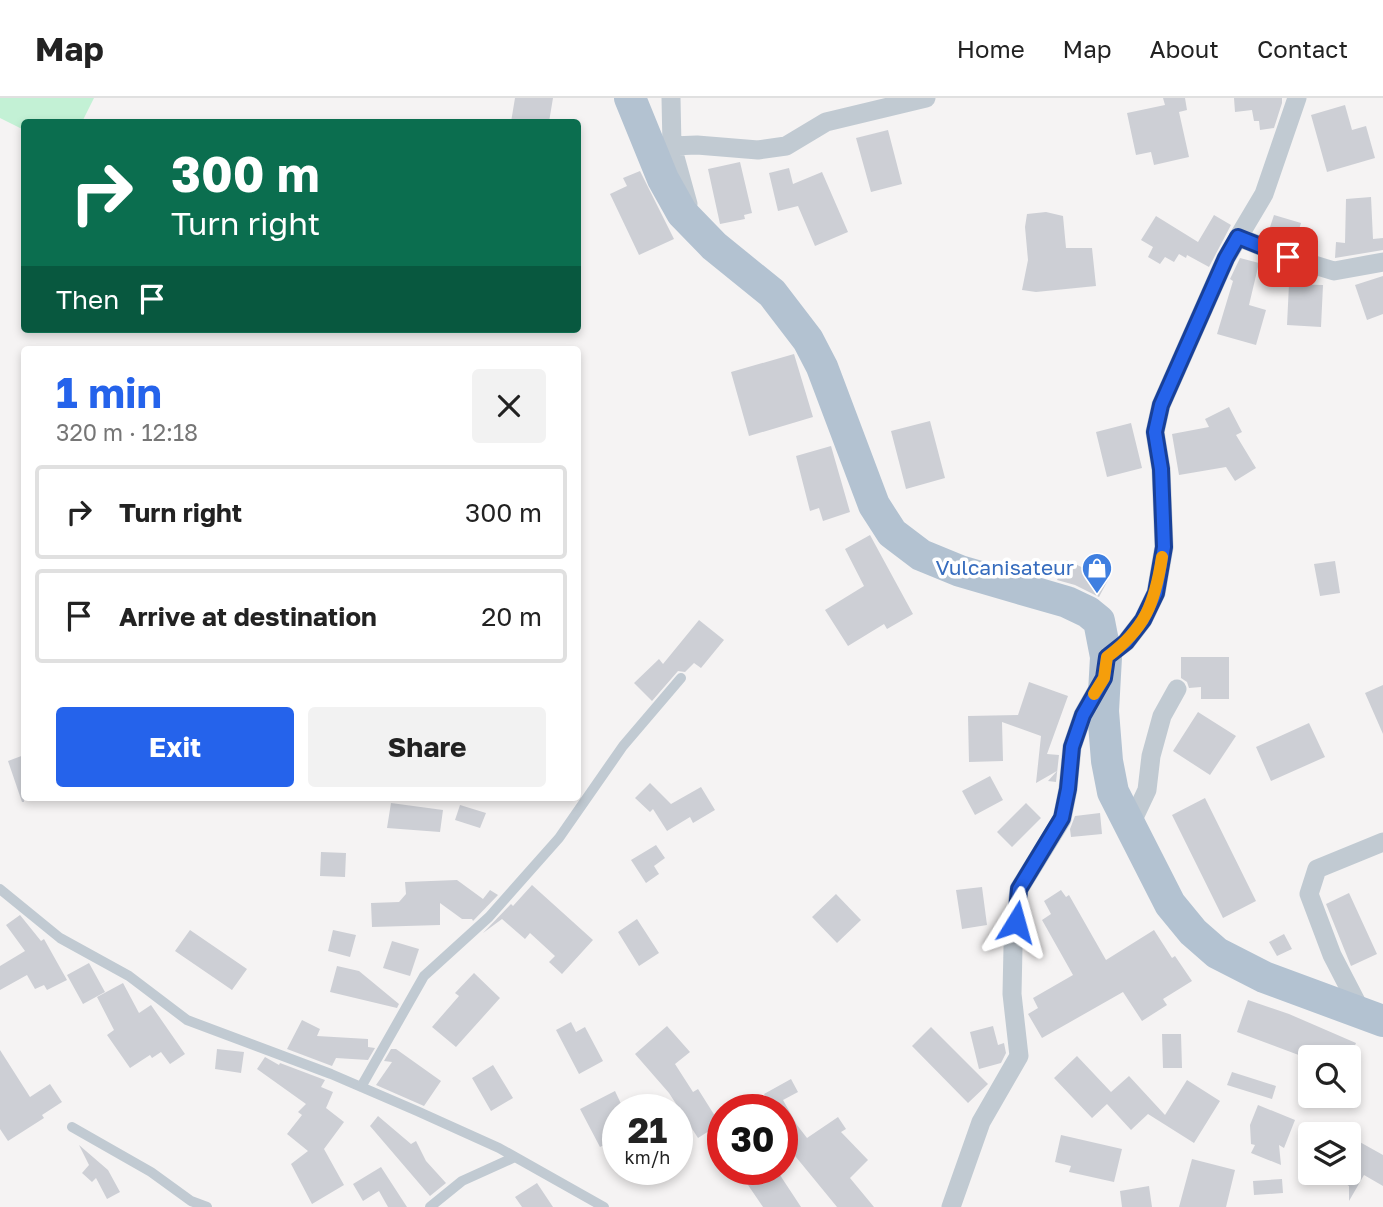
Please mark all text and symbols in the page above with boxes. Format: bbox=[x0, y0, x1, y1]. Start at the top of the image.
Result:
text: Map bbox=[35, 29, 104, 68]
text: Home bbox=[957, 34, 1025, 63]
text: Map bbox=[1063, 34, 1112, 63]
text: About bbox=[1150, 34, 1219, 63]
text: Contact bbox=[1257, 34, 1348, 63]
text: 300 m bbox=[171, 144, 320, 203]
icon: right bbox=[56, 147, 147, 238]
text: Turn right bbox=[171, 204, 320, 242]
pin bbox=[1258, 227, 1318, 287]
icon: arrive bbox=[1269, 238, 1307, 276]
icon: arrive bbox=[133, 280, 171, 318]
text: Then bbox=[56, 284, 119, 315]
text: 1 min bbox=[56, 367, 162, 417]
button: close bbox=[472, 369, 546, 443]
text: 320 m · 12:18 bbox=[56, 418, 198, 446]
icon: right bbox=[60, 493, 98, 531]
text: Turn right bbox=[119, 497, 242, 528]
text: 300 m bbox=[465, 497, 542, 528]
shop icon: Vulcanisateur bbox=[1080, 551, 1114, 595]
place label: Vulcanisateur bbox=[935, 554, 1074, 580]
icon: arrive bbox=[60, 597, 98, 635]
text: Arrive at destination bbox=[119, 601, 377, 632]
text: 20 m bbox=[481, 601, 542, 632]
button: Exit bbox=[56, 707, 294, 787]
button: Share bbox=[308, 707, 546, 787]
position arrow bbox=[979, 885, 1053, 959]
map controls bbox=[1298, 1045, 1361, 1185]
button: search bbox=[1298, 1045, 1361, 1108]
speed limit sign: 30 bbox=[707, 1094, 798, 1185]
text: 21 bbox=[628, 1109, 667, 1151]
button: layers bbox=[1298, 1122, 1361, 1185]
text: km/h bbox=[625, 1146, 670, 1168]

